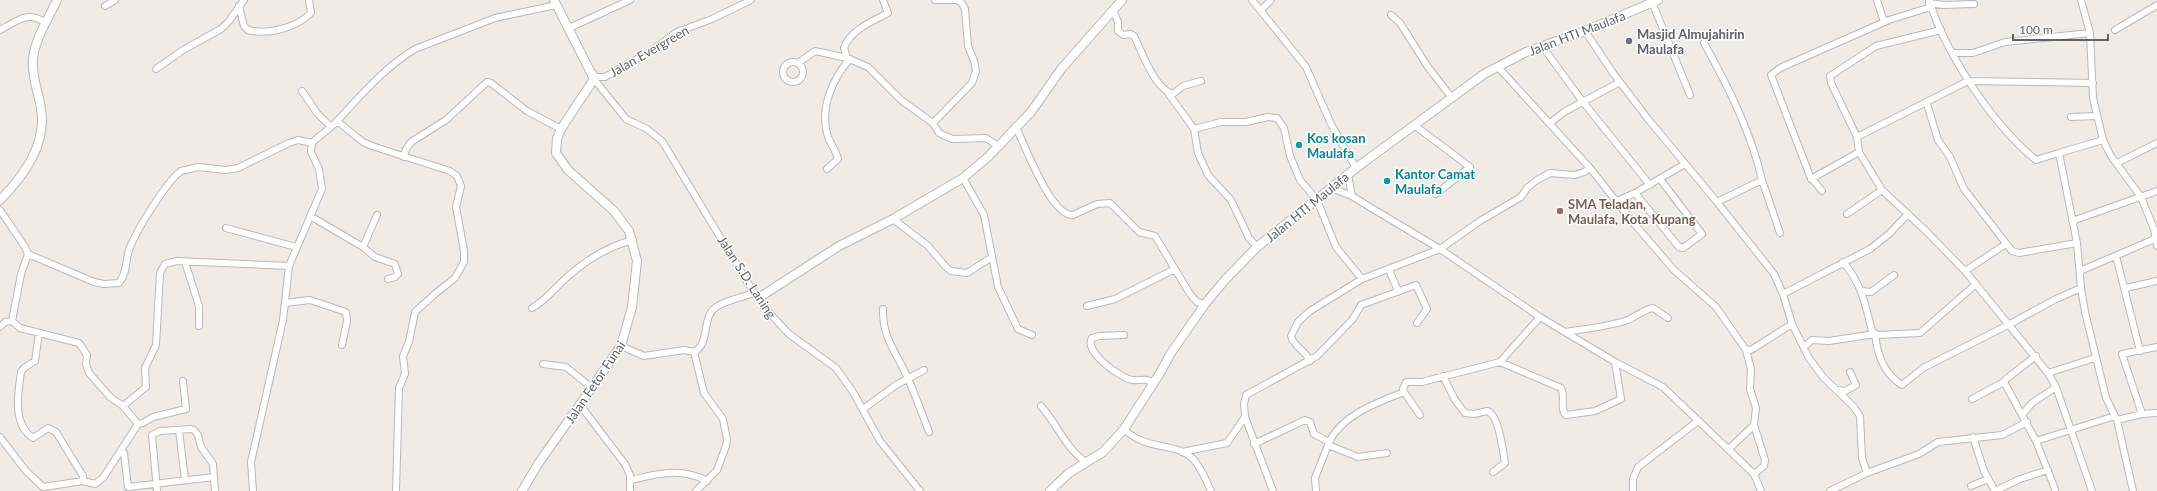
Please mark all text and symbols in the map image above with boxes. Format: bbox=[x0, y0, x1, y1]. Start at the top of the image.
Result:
street label: Jalan HTI Maulafa bbox=[1526, 7, 1628, 59]
scale bar bbox=[2013, 16, 2108, 42]
street label: Jalan Evergreen bbox=[606, 22, 692, 80]
text: 100 m bbox=[2019, 22, 2053, 37]
place label: Masjid Almujahirin Maulafa bbox=[1637, 26, 1745, 57]
marker: Masjid Almujahirin Maulafa bbox=[1624, 36, 1634, 46]
place label: Kos kosan Maulafa bbox=[1307, 130, 1366, 161]
marker: Kos kosan Maulafa bbox=[1294, 140, 1304, 150]
place label: Kantor Camat Maulafa bbox=[1395, 166, 1475, 197]
street label: Jalan HTI Maulafa bbox=[1262, 169, 1352, 245]
marker: Kantor Camat Maulafa bbox=[1382, 176, 1392, 186]
place label: SMA Teladan, Maulafa, Kota Kupang bbox=[1568, 196, 1696, 227]
marker: SMA Teladan, Maulafa, Kota Kupang bbox=[1555, 206, 1565, 216]
street label: Jalan S.D. Laning bbox=[714, 233, 780, 322]
street label: Jalan Fetor Funai bbox=[561, 338, 629, 426]

